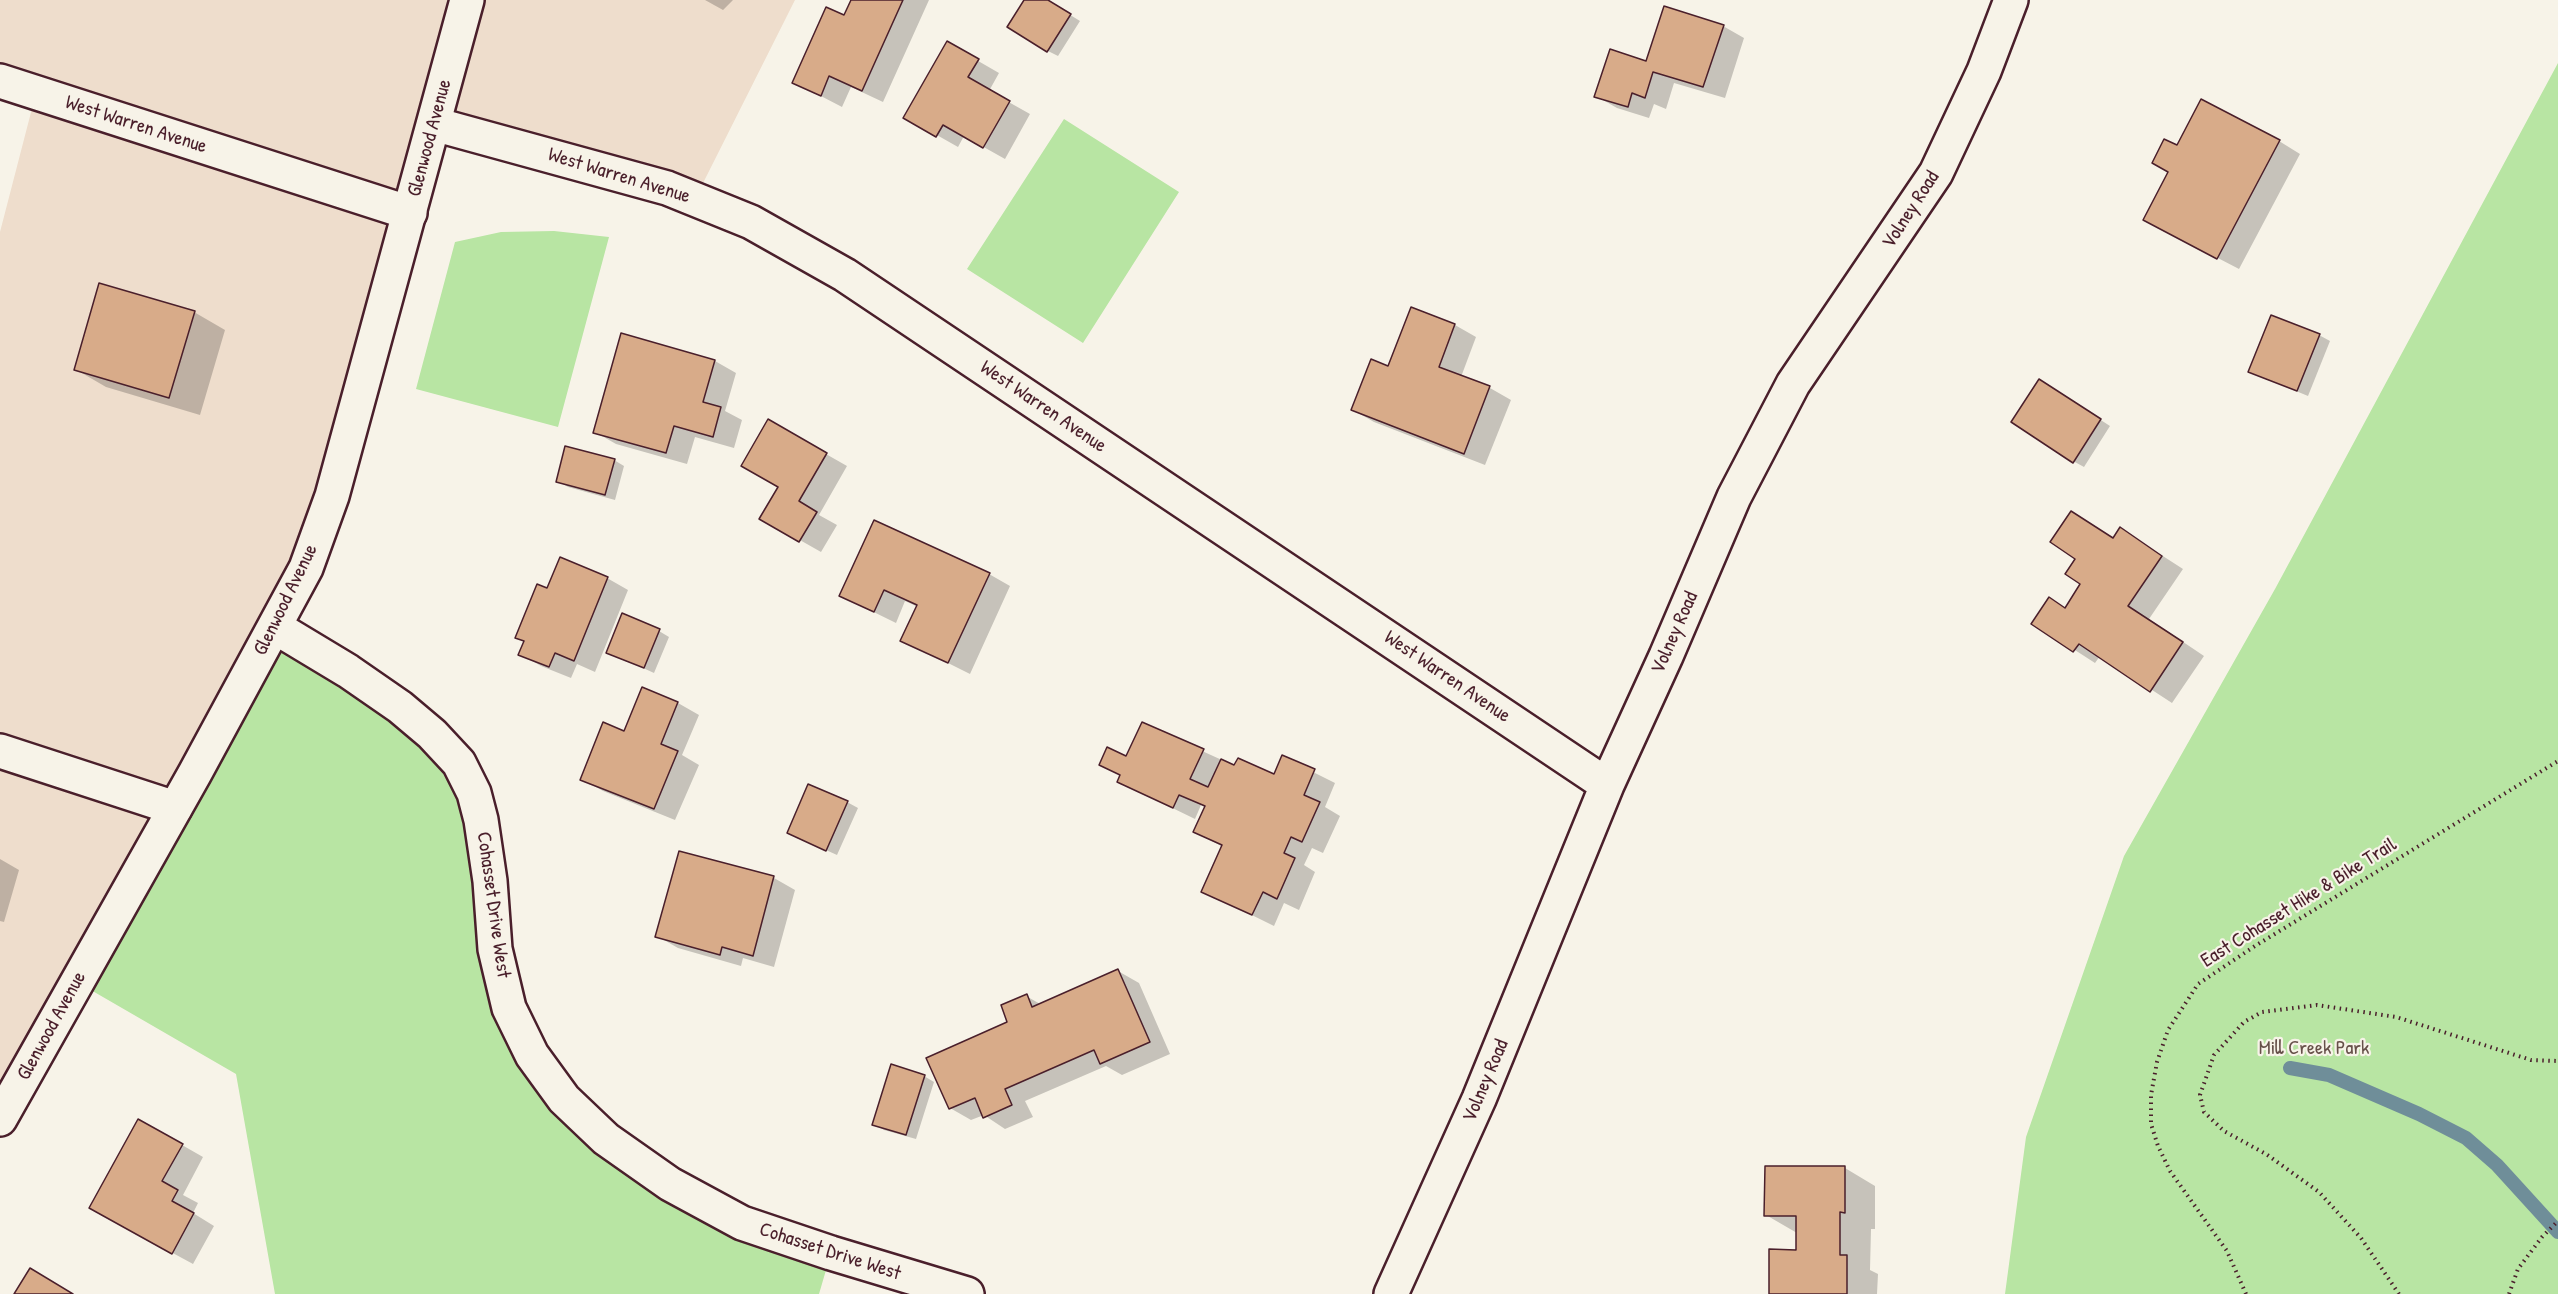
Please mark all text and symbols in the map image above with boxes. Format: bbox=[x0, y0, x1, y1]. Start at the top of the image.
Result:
street label: Glenwood Avenue bbox=[403, 77, 457, 199]
street label: West Warren Avenue bbox=[62, 91, 210, 159]
street label: West Warren Avenue bbox=[545, 143, 693, 209]
street label: Volney Road bbox=[1877, 167, 1945, 253]
street label: West Warren Avenue bbox=[975, 356, 1111, 458]
street label: Glenwood Avenue bbox=[249, 541, 323, 659]
street label: Volney Road bbox=[1646, 588, 1704, 678]
street label: West Warren Avenue bbox=[1379, 626, 1515, 728]
street label: Cohasset Drive West bbox=[471, 830, 515, 980]
street label: East Cohasset Hike & Bike Trail bbox=[2197, 833, 2401, 973]
street label: Glenwood Avenue bbox=[12, 968, 92, 1084]
street label: Volney Road bbox=[1458, 1036, 1514, 1126]
park label: Mill Creek Park bbox=[2259, 1037, 2369, 1061]
street label: Cohasset Drive West bbox=[756, 1218, 904, 1286]

